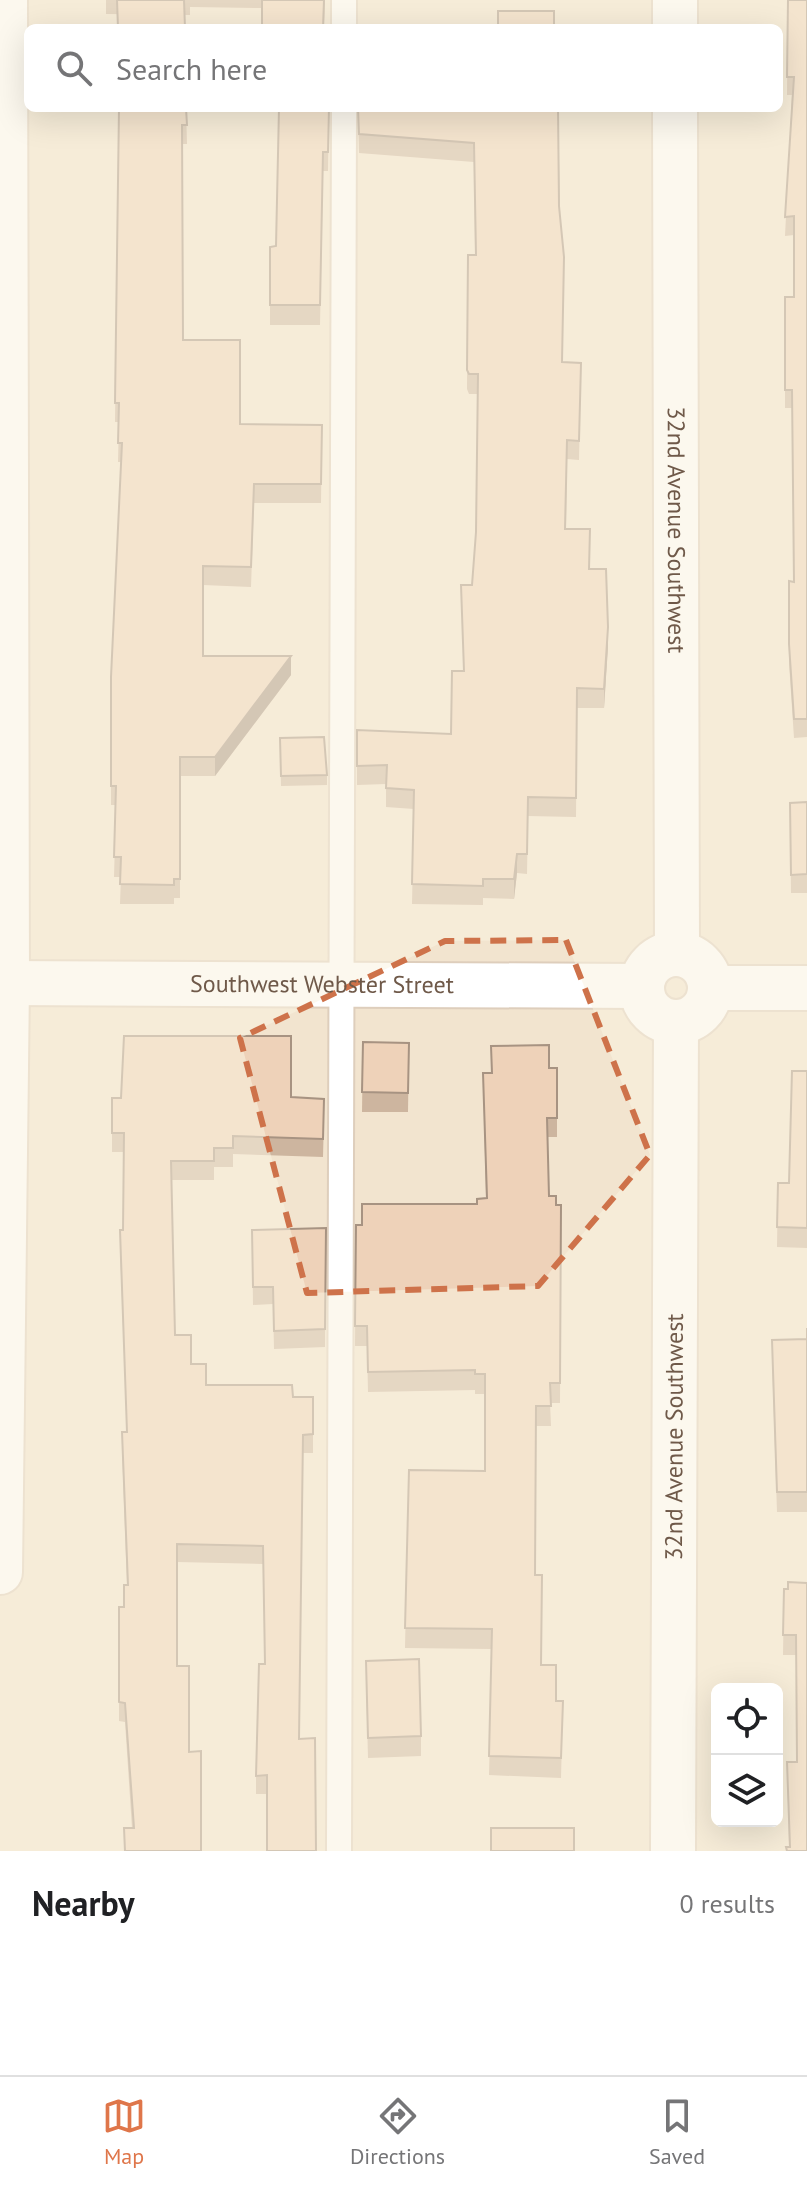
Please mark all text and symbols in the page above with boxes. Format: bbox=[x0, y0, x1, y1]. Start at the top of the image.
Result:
search box bbox=[24, 24, 783, 112]
icon: search bbox=[52, 46, 96, 90]
text: Search here bbox=[116, 49, 267, 88]
street label: 32nd Avenue Southwest bbox=[661, 406, 692, 654]
street label: Southwest Webster Street bbox=[190, 968, 454, 1000]
street label: 32nd Avenue Southwest bbox=[658, 1313, 690, 1561]
map controls bbox=[711, 1683, 783, 1827]
button: locate bbox=[711, 1683, 783, 1755]
button: layers bbox=[711, 1755, 783, 1827]
text: Nearby bbox=[32, 1881, 134, 1925]
text: 0 results bbox=[680, 1887, 775, 1920]
tab: Map bbox=[102, 2094, 146, 2170]
tab: Directions bbox=[350, 2094, 445, 2170]
tab: Saved bbox=[649, 2094, 705, 2170]

